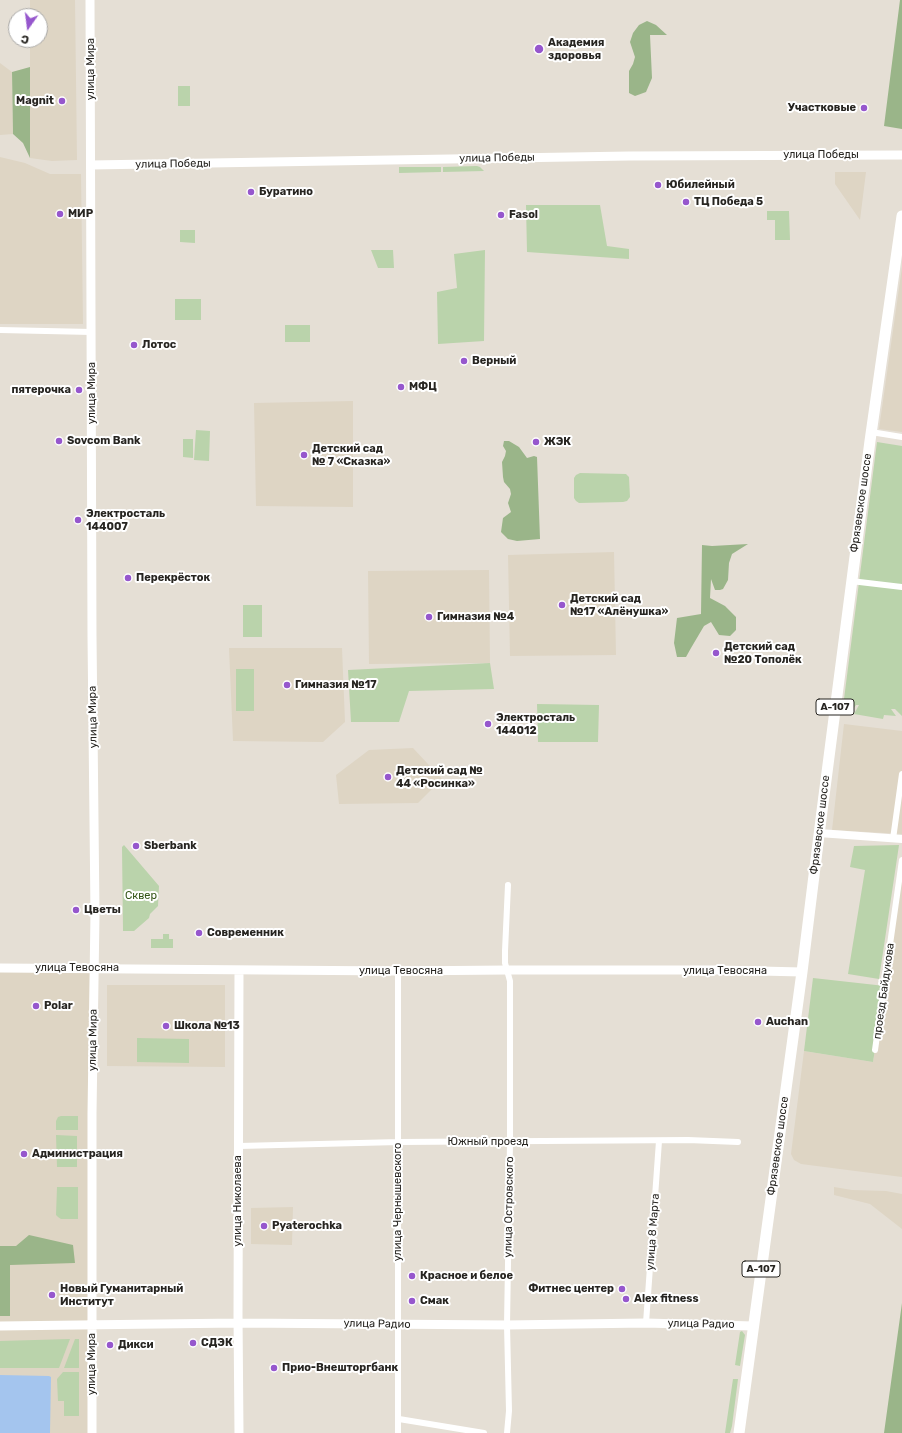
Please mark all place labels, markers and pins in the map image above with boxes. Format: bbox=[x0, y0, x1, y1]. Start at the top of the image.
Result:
place label: Академия здоровья bbox=[548, 36, 604, 62]
marker: Академия здоровья bbox=[533, 43, 545, 55]
place label: Magnit bbox=[16, 94, 54, 108]
marker: Magnit bbox=[57, 96, 67, 106]
place label: Участковые bbox=[788, 101, 856, 115]
marker: Участковые bbox=[859, 103, 869, 113]
place label: Юбилейный bbox=[666, 178, 735, 192]
marker: Юбилейный bbox=[653, 180, 663, 190]
place label: Буратино bbox=[259, 185, 313, 199]
marker: Буратино bbox=[246, 187, 256, 197]
place label: ТЦ Победа 5 bbox=[694, 195, 763, 209]
marker: ТЦ Победа 5 bbox=[681, 197, 691, 207]
place label: МИР bbox=[68, 207, 93, 221]
place label: Fasol bbox=[509, 208, 538, 222]
marker: МИР bbox=[55, 209, 65, 219]
marker: Fasol bbox=[496, 210, 506, 220]
place label: Лотос bbox=[142, 338, 176, 352]
marker: Лотос bbox=[129, 340, 139, 350]
place label: Верный bbox=[472, 354, 516, 368]
marker: Верный bbox=[459, 356, 469, 366]
place label: МФЦ bbox=[409, 380, 437, 394]
marker: МФЦ bbox=[396, 382, 406, 392]
place label: пятерочка bbox=[11, 383, 71, 397]
marker: пятерочка bbox=[74, 385, 84, 395]
place label: Sovcom Bank bbox=[67, 434, 140, 448]
place label: ЖЭК bbox=[544, 435, 571, 449]
marker: Sovcom Bank bbox=[54, 436, 64, 446]
marker: ЖЭК bbox=[531, 437, 541, 447]
place label: Детский сад № 7 «Сказка» bbox=[312, 442, 390, 468]
marker: Детский сад № 7 «Сказка» bbox=[299, 450, 309, 460]
place label: Электросталь 144007 bbox=[86, 507, 165, 533]
marker: Электросталь 144007 bbox=[73, 515, 83, 525]
place label: Перекрёсток bbox=[136, 571, 210, 585]
marker: Перекрёсток bbox=[123, 573, 133, 583]
place label: Детский сад №17 «Алёнушка» bbox=[570, 592, 668, 618]
marker: Детский сад №17 «Алёнушка» bbox=[557, 600, 567, 610]
place label: Гимназия №4 bbox=[437, 610, 514, 624]
marker: Гимназия №4 bbox=[424, 612, 434, 622]
place label: Детский сад №20 Тополёк bbox=[724, 640, 802, 666]
marker: Детский сад №20 Тополёк bbox=[711, 648, 721, 658]
place label: Гимназия №17 bbox=[295, 678, 377, 692]
marker: Гимназия №17 bbox=[282, 680, 292, 690]
place label: Электросталь 144012 bbox=[496, 711, 575, 737]
marker: Электросталь 144012 bbox=[483, 719, 493, 729]
place label: Детский сад № 44 «Росинка» bbox=[396, 764, 483, 790]
marker: Детский сад № 44 «Росинка» bbox=[383, 772, 393, 782]
place label: Sberbank bbox=[144, 839, 197, 853]
marker: Sberbank bbox=[131, 841, 141, 851]
place label: Цветы bbox=[84, 903, 121, 917]
marker: Цветы bbox=[71, 905, 81, 915]
place label: Современник bbox=[207, 926, 284, 940]
marker: Современник bbox=[194, 928, 204, 938]
place label: Polar bbox=[44, 999, 73, 1013]
marker: Polar bbox=[31, 1001, 41, 1011]
place label: Auchan bbox=[766, 1015, 808, 1029]
marker: Auchan bbox=[753, 1017, 763, 1027]
place label: Школа №13 bbox=[174, 1019, 240, 1033]
marker: Школа №13 bbox=[161, 1021, 171, 1031]
place label: Администрация bbox=[32, 1147, 123, 1161]
marker: Администрация bbox=[19, 1149, 29, 1159]
place label: Pyaterochka bbox=[272, 1219, 342, 1233]
marker: Pyaterochka bbox=[259, 1221, 269, 1231]
place label: Красное и белое bbox=[420, 1269, 513, 1283]
marker: Красное и белое bbox=[407, 1271, 417, 1281]
place label: Новый Гуманитарный Институт bbox=[60, 1282, 183, 1308]
place label: Фитнес центер bbox=[528, 1282, 614, 1296]
marker: Фитнес центер bbox=[617, 1284, 627, 1294]
marker: Новый Гуманитарный Институт bbox=[47, 1290, 57, 1300]
place label: Alex fitness bbox=[634, 1292, 699, 1306]
place label: Смак bbox=[420, 1294, 449, 1308]
marker: Alex fitness bbox=[621, 1294, 631, 1304]
marker: Смак bbox=[407, 1296, 417, 1306]
place label: СДЭК bbox=[201, 1336, 233, 1350]
place label: Дикси bbox=[118, 1338, 154, 1352]
marker: СДЭК bbox=[188, 1338, 198, 1348]
marker: Дикси bbox=[105, 1340, 115, 1350]
place label: Прио-Внешторгбанк bbox=[282, 1361, 398, 1375]
marker: Прио-Внешторгбанк bbox=[269, 1363, 279, 1373]

